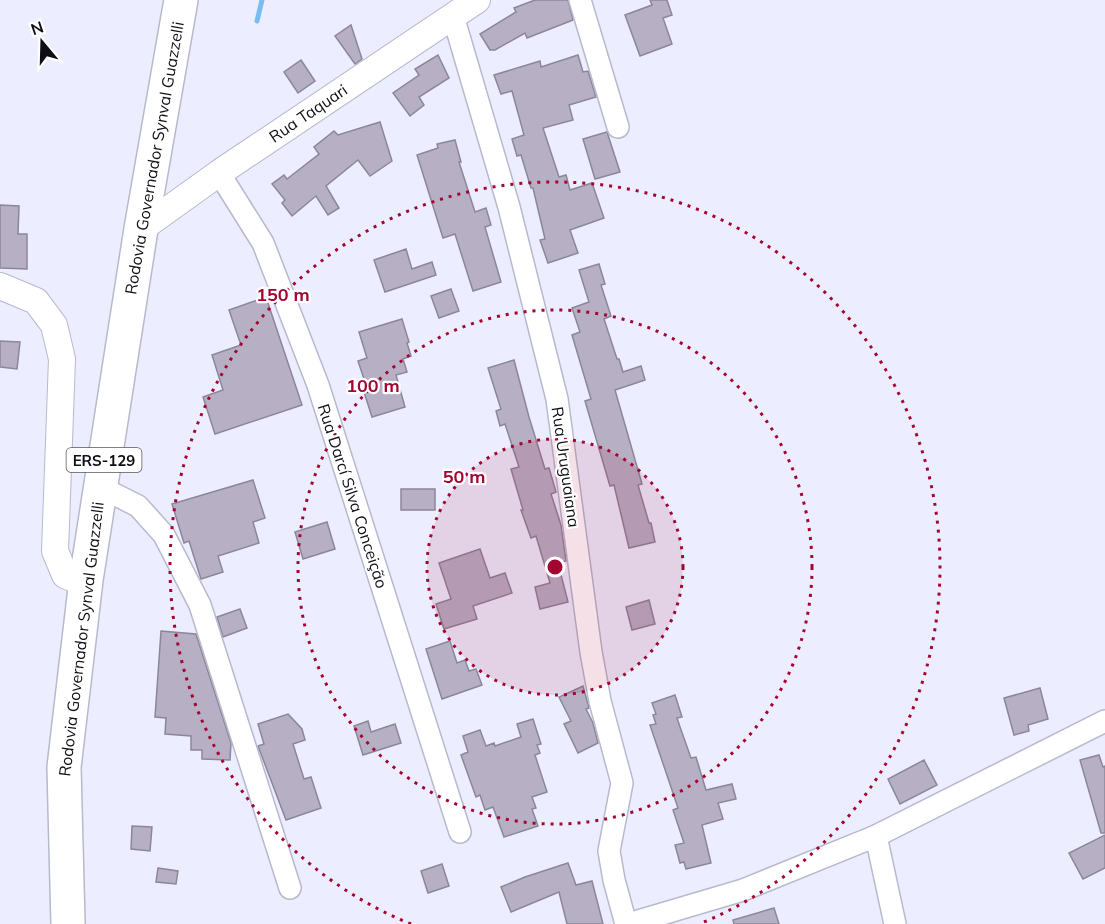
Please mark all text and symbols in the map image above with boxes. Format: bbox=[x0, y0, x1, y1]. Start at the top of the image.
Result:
north arrow bbox=[12, 12, 72, 72]
text: N bbox=[28, 16, 46, 39]
street label: Rodovia Governador Synval Guazzelli bbox=[120, 20, 188, 296]
street label: Rua Taquari bbox=[265, 79, 351, 147]
text: 150 m bbox=[256, 283, 310, 306]
text: 100 m bbox=[346, 374, 400, 397]
street label: Rua Darcí Silva Conceição bbox=[314, 401, 392, 591]
street label: Rua Uruguaiana bbox=[548, 405, 584, 529]
road number: ERS-129 bbox=[66, 448, 142, 472]
text: 50 m bbox=[443, 465, 485, 488]
street label: Rodovia Governador Synval Guazzelli bbox=[54, 500, 108, 778]
centre of rings bbox=[545, 557, 565, 577]

